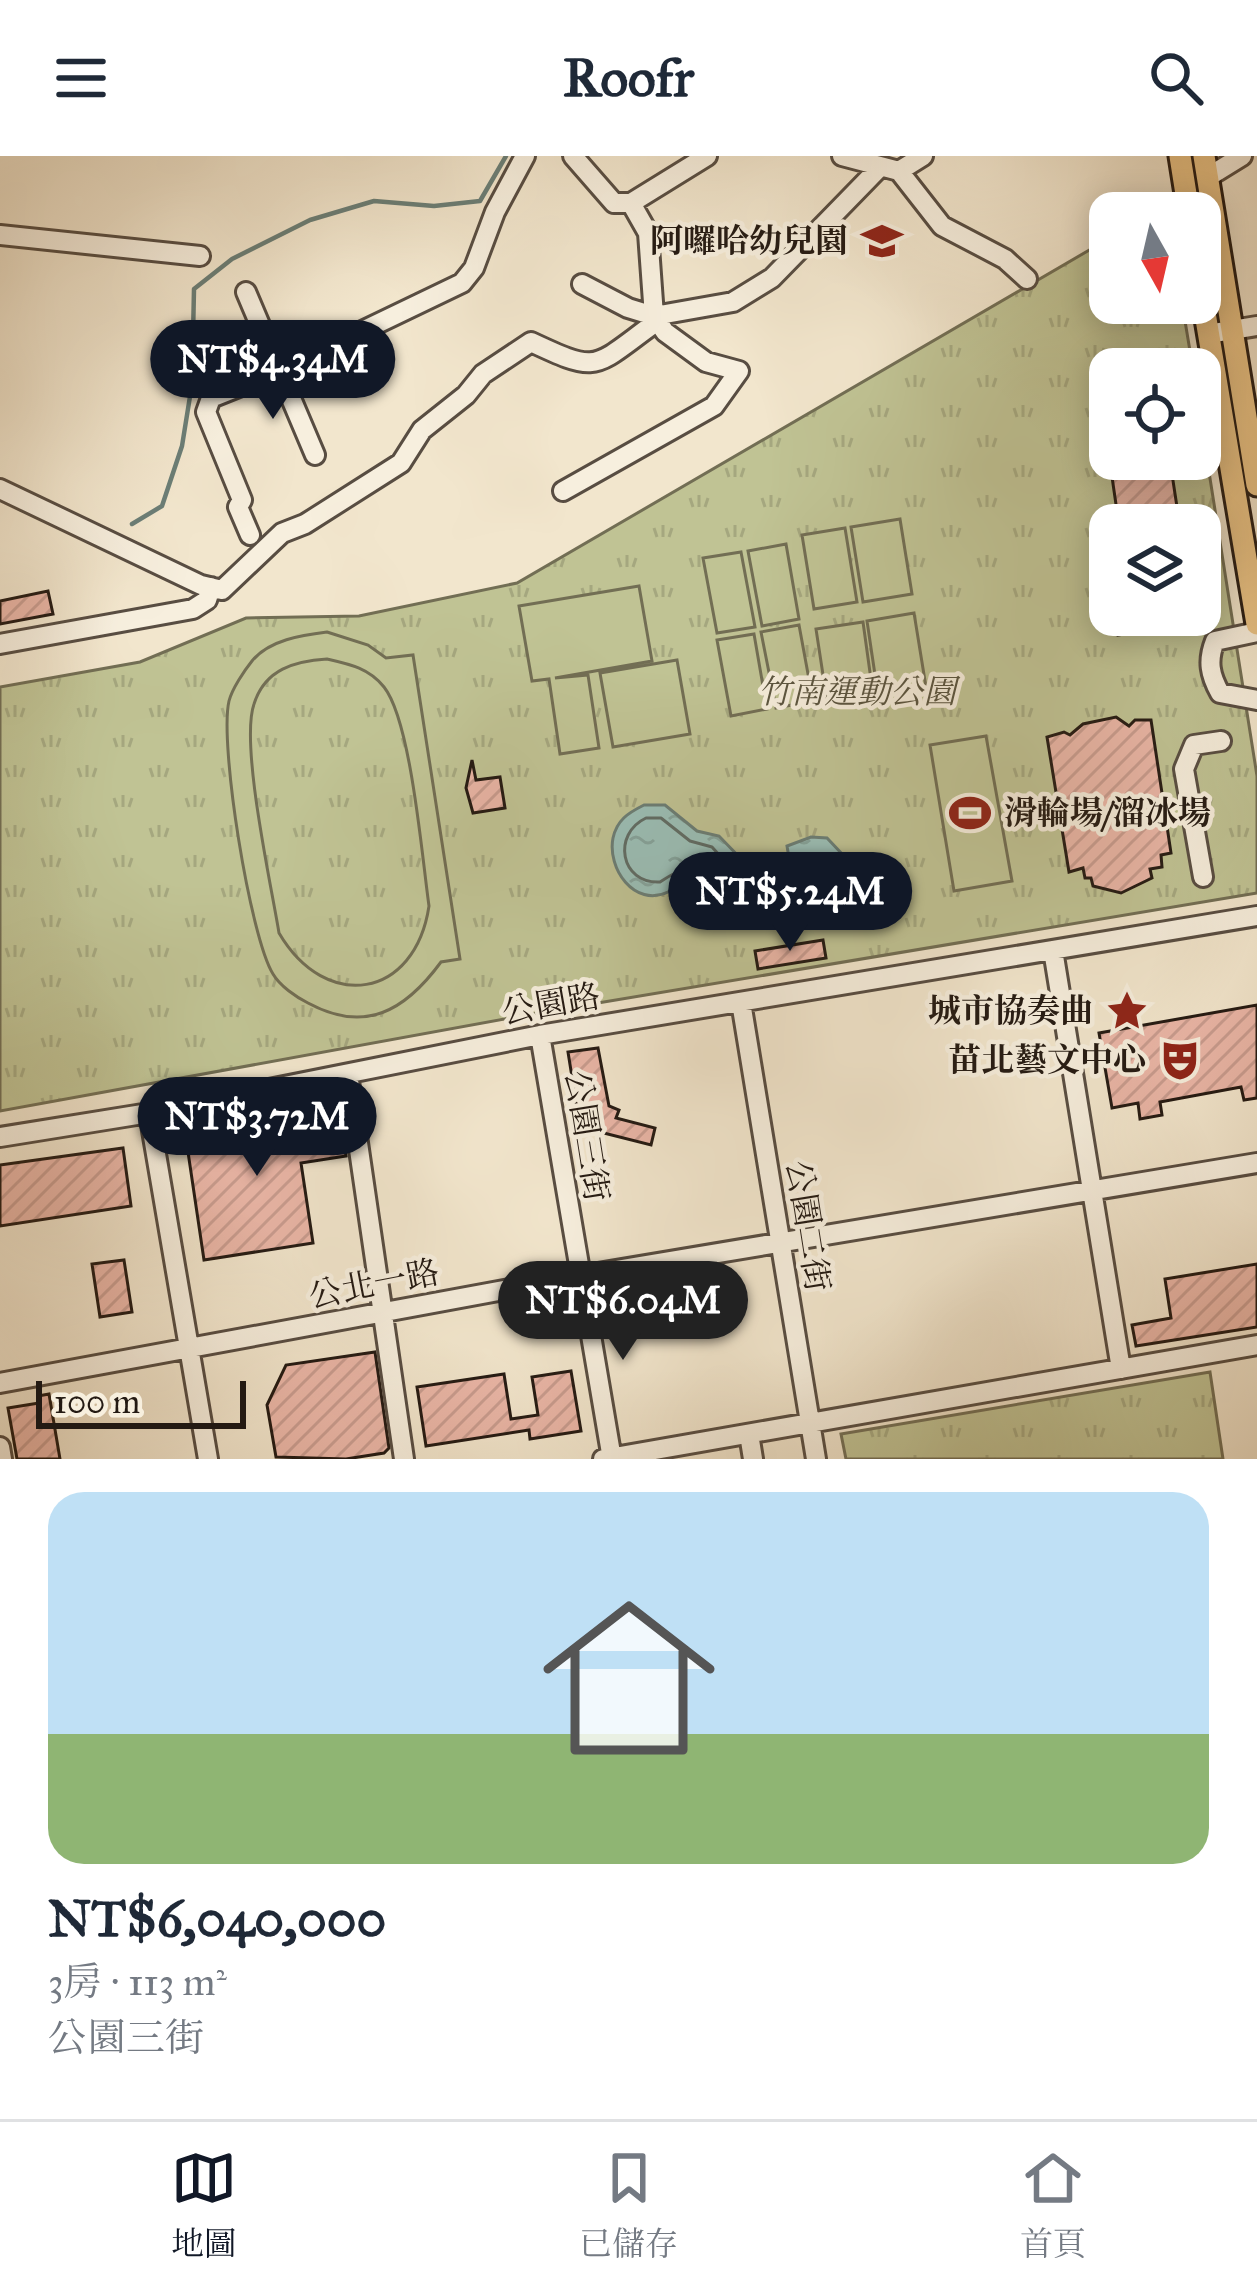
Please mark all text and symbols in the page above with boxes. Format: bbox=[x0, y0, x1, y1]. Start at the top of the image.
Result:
icon: menu bbox=[48, 45, 114, 111]
text: Roofr bbox=[563, 45, 694, 111]
icon: search bbox=[1143, 45, 1209, 111]
north arrow bbox=[1089, 192, 1221, 324]
map controls bbox=[1089, 192, 1221, 636]
school or university icon: 阿囉哈幼兒園 bbox=[859, 218, 905, 264]
place label: 阿囉哈幼兒園 bbox=[650, 221, 848, 261]
pin: NT$4.34M bbox=[149, 320, 397, 422]
text: NT$4.34M bbox=[177, 335, 369, 383]
button: locate bbox=[1089, 348, 1221, 480]
button: layers bbox=[1089, 504, 1221, 636]
park label: 竹南運動公園 bbox=[758, 672, 961, 712]
sports icon: 滑輪場/溜冰場 bbox=[947, 790, 993, 836]
place label: 滑輪場/溜冰場 bbox=[1004, 793, 1211, 833]
pin: NT$5.24M bbox=[666, 852, 914, 954]
text: NT$5.24M bbox=[695, 867, 885, 915]
street label: 公園路 bbox=[499, 976, 603, 1032]
place icon: 城市協奏曲 bbox=[1104, 988, 1150, 1034]
place label: 城市協奏曲 bbox=[928, 991, 1093, 1031]
theatre icon: 苗北藝文中心 bbox=[1157, 1037, 1203, 1083]
place label: 苗北藝文中心 bbox=[948, 1040, 1146, 1080]
street label: 公園三街 bbox=[557, 1068, 617, 1204]
pin: NT$3.72M bbox=[133, 1077, 381, 1179]
text: NT$3.72M bbox=[165, 1092, 349, 1140]
street label: 公園二街 bbox=[778, 1158, 838, 1294]
street label: 公北一路 bbox=[305, 1252, 443, 1316]
pin: NT$6.04M bbox=[499, 1261, 747, 1363]
text: NT$6.04M bbox=[525, 1276, 721, 1324]
scale bar bbox=[36, 1375, 246, 1428]
text: 100 m bbox=[54, 1382, 140, 1422]
icon: home bbox=[521, 1570, 737, 1786]
text: NT$6,040,000 bbox=[48, 1888, 386, 1950]
text: 3房 · 113 m² bbox=[48, 1958, 227, 2006]
text: 公園三街 bbox=[48, 2014, 204, 2062]
tab: 地圖 bbox=[171, 2145, 237, 2264]
tab: 已儲存 bbox=[579, 2145, 678, 2264]
tab: 首頁 bbox=[1020, 2145, 1086, 2264]

